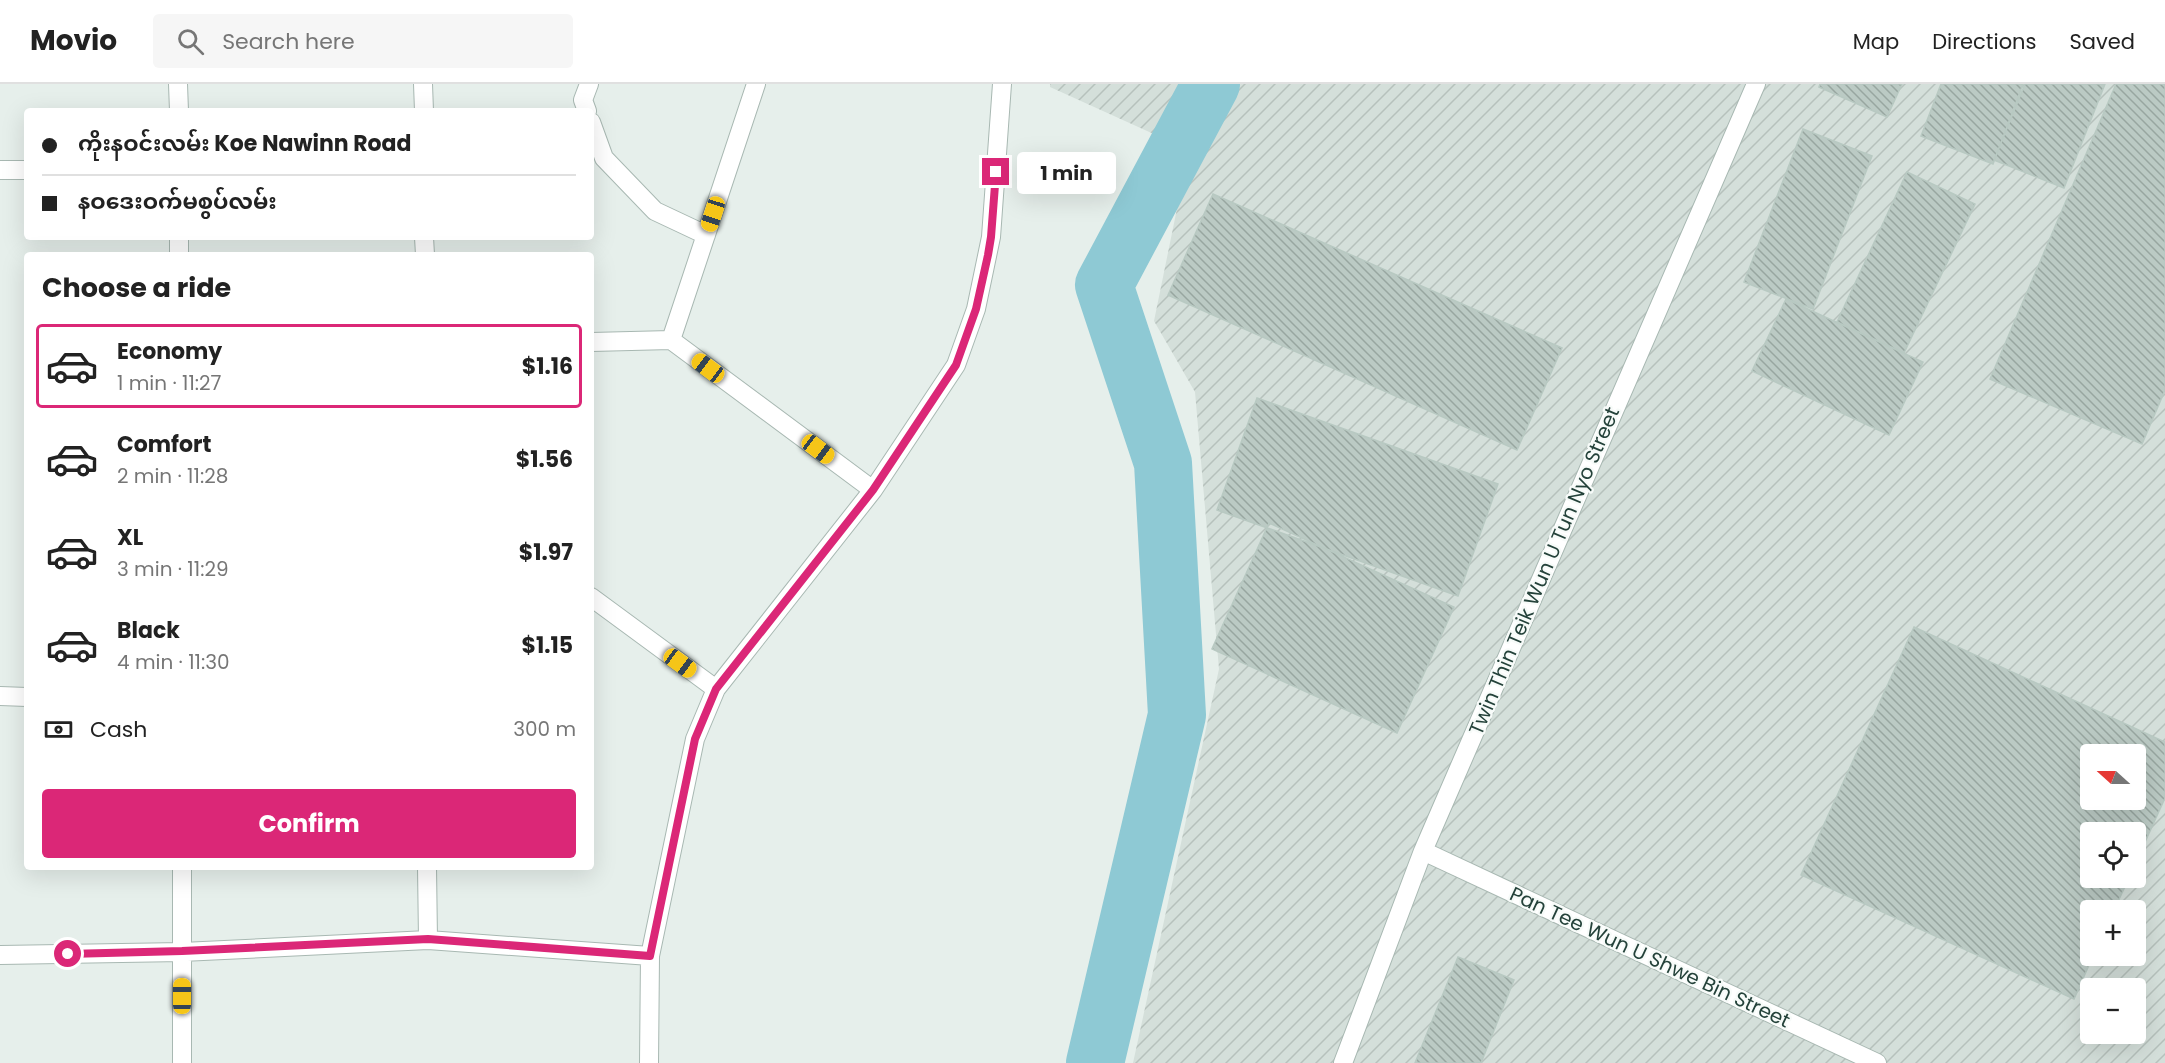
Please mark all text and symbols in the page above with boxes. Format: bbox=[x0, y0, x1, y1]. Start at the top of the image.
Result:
search box bbox=[153, 14, 573, 68]
text: Movio bbox=[30, 21, 117, 60]
icon: search bbox=[174, 25, 207, 58]
text: Search here bbox=[222, 26, 355, 57]
text: Map bbox=[1853, 27, 1899, 56]
text: Directions bbox=[1932, 27, 2036, 56]
text: Saved bbox=[2069, 27, 2135, 56]
text: ကိုးနဝင်းလမ်း Koe Nawinn Road bbox=[78, 128, 412, 159]
callout: 1 min bbox=[1017, 151, 1116, 193]
route end bbox=[982, 158, 1009, 185]
text: 1 min bbox=[1040, 159, 1093, 187]
text: နဝဒေးဝက်မစွပ်လမ်း bbox=[78, 186, 277, 217]
car bbox=[699, 194, 727, 234]
text: Choose a ride bbox=[42, 269, 231, 306]
text: Economy bbox=[117, 336, 222, 367]
icon: car bbox=[45, 339, 99, 393]
car bbox=[688, 350, 728, 386]
text: $1.16 bbox=[522, 351, 573, 382]
text: 1 min · 11:27 bbox=[117, 369, 221, 397]
street label: Twin Thin Teik Wun U Tun Nyo Street bbox=[1462, 403, 1626, 739]
text: Comfort bbox=[117, 429, 211, 460]
car bbox=[798, 431, 838, 467]
icon: car bbox=[45, 432, 99, 486]
text: $1.56 bbox=[516, 444, 573, 475]
text: 2 min · 11:28 bbox=[117, 462, 228, 490]
text: XL bbox=[117, 522, 143, 553]
icon: car bbox=[45, 525, 99, 579]
text: $1.97 bbox=[519, 537, 573, 568]
text: 3 min · 11:29 bbox=[117, 555, 229, 583]
text: Black bbox=[117, 615, 180, 646]
icon: car bbox=[45, 618, 99, 672]
text: $1.15 bbox=[521, 630, 573, 661]
car bbox=[660, 645, 700, 681]
text: 4 min · 11:30 bbox=[117, 648, 230, 676]
icon: cash bbox=[42, 713, 75, 746]
text: Cash bbox=[90, 714, 147, 745]
text: 300 m bbox=[513, 715, 576, 743]
north arrow bbox=[2080, 744, 2146, 810]
map controls bbox=[2080, 744, 2146, 1044]
button: Confirm bbox=[42, 789, 576, 858]
button: locate bbox=[2080, 822, 2146, 888]
street label: Pan Tee Wun U Shwe Bin Street bbox=[1505, 880, 1795, 1034]
button: + bbox=[2080, 900, 2146, 966]
route start bbox=[54, 940, 81, 967]
car bbox=[173, 978, 191, 1014]
button: − bbox=[2080, 978, 2146, 1044]

